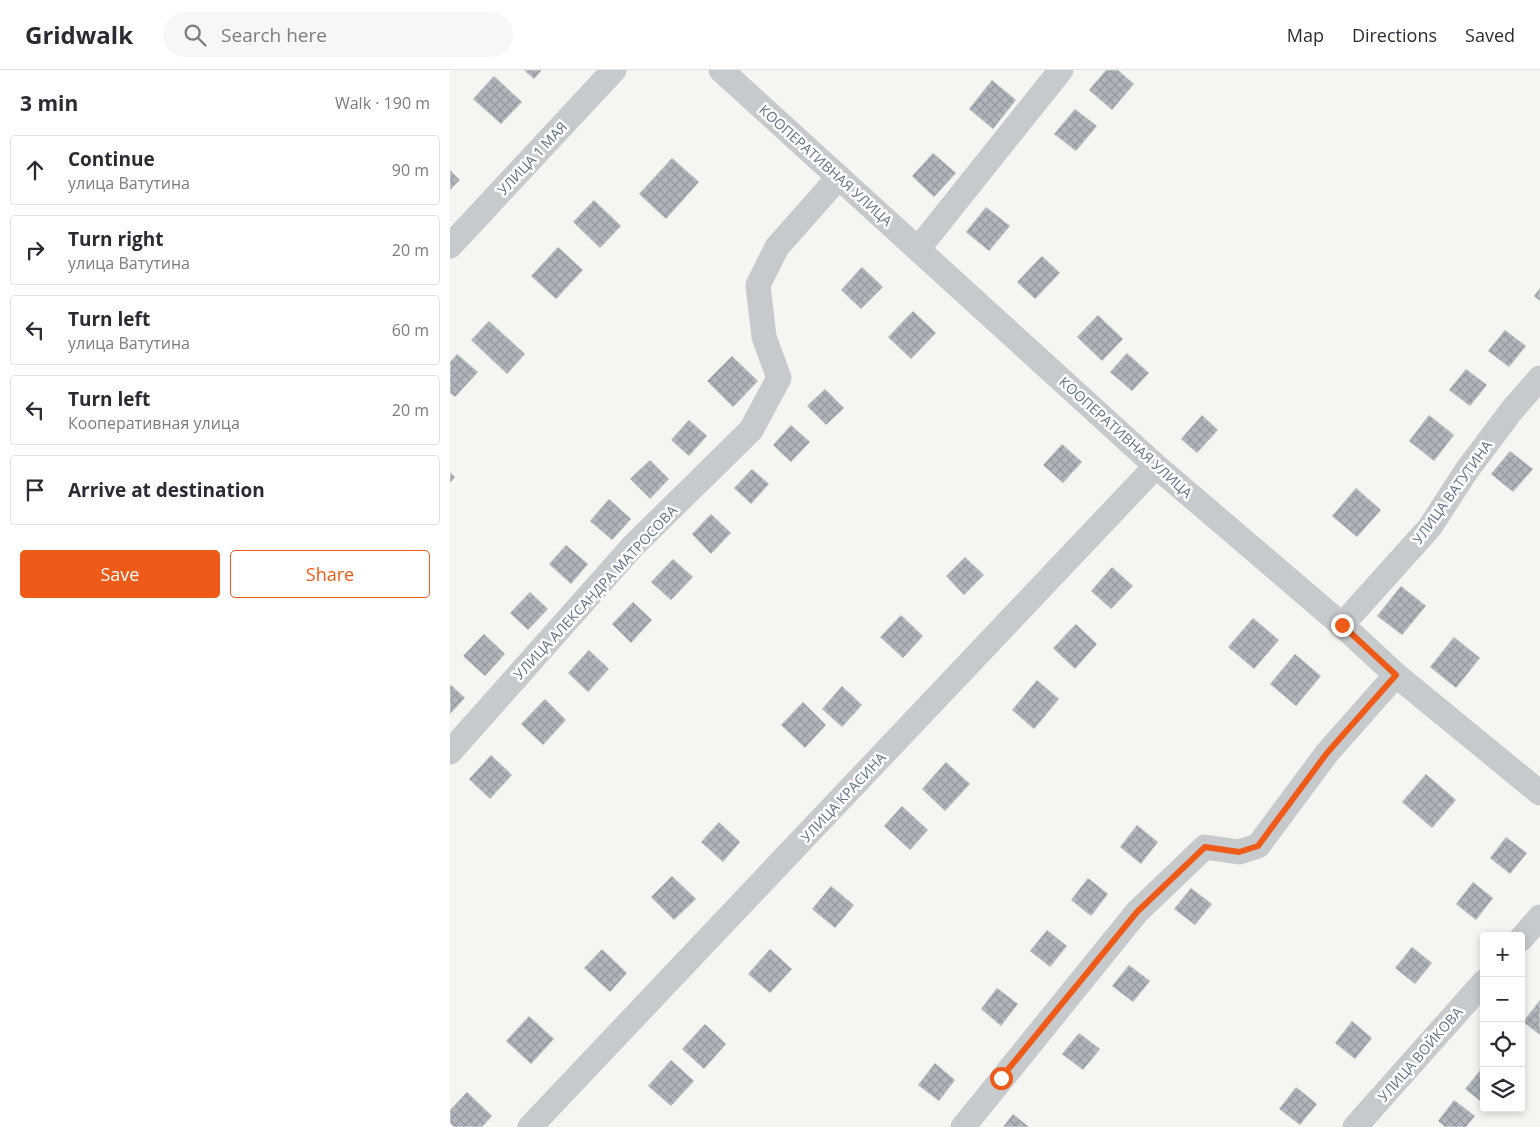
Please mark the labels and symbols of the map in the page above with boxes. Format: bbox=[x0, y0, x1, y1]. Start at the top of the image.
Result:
street label: КООПЕРАТИВНАЯ УЛИЦА bbox=[755, 100, 897, 230]
street label: УЛИЦА 1 МАЯ bbox=[493, 117, 571, 199]
street label: КООПЕРАТИВНАЯ УЛИЦА bbox=[1055, 372, 1197, 502]
street label: УЛИЦА ВАТУТИНА bbox=[1408, 436, 1496, 548]
street label: УЛИЦА АЛЕКСАНДРА МАТРОСОВА bbox=[509, 501, 681, 683]
route end bbox=[1331, 614, 1354, 637]
street label: УЛИЦА КРАСИНА bbox=[796, 748, 890, 846]
street label: УЛИЦА ВОЙКОВА bbox=[1374, 1002, 1467, 1105]
route start bbox=[990, 1067, 1013, 1090]

